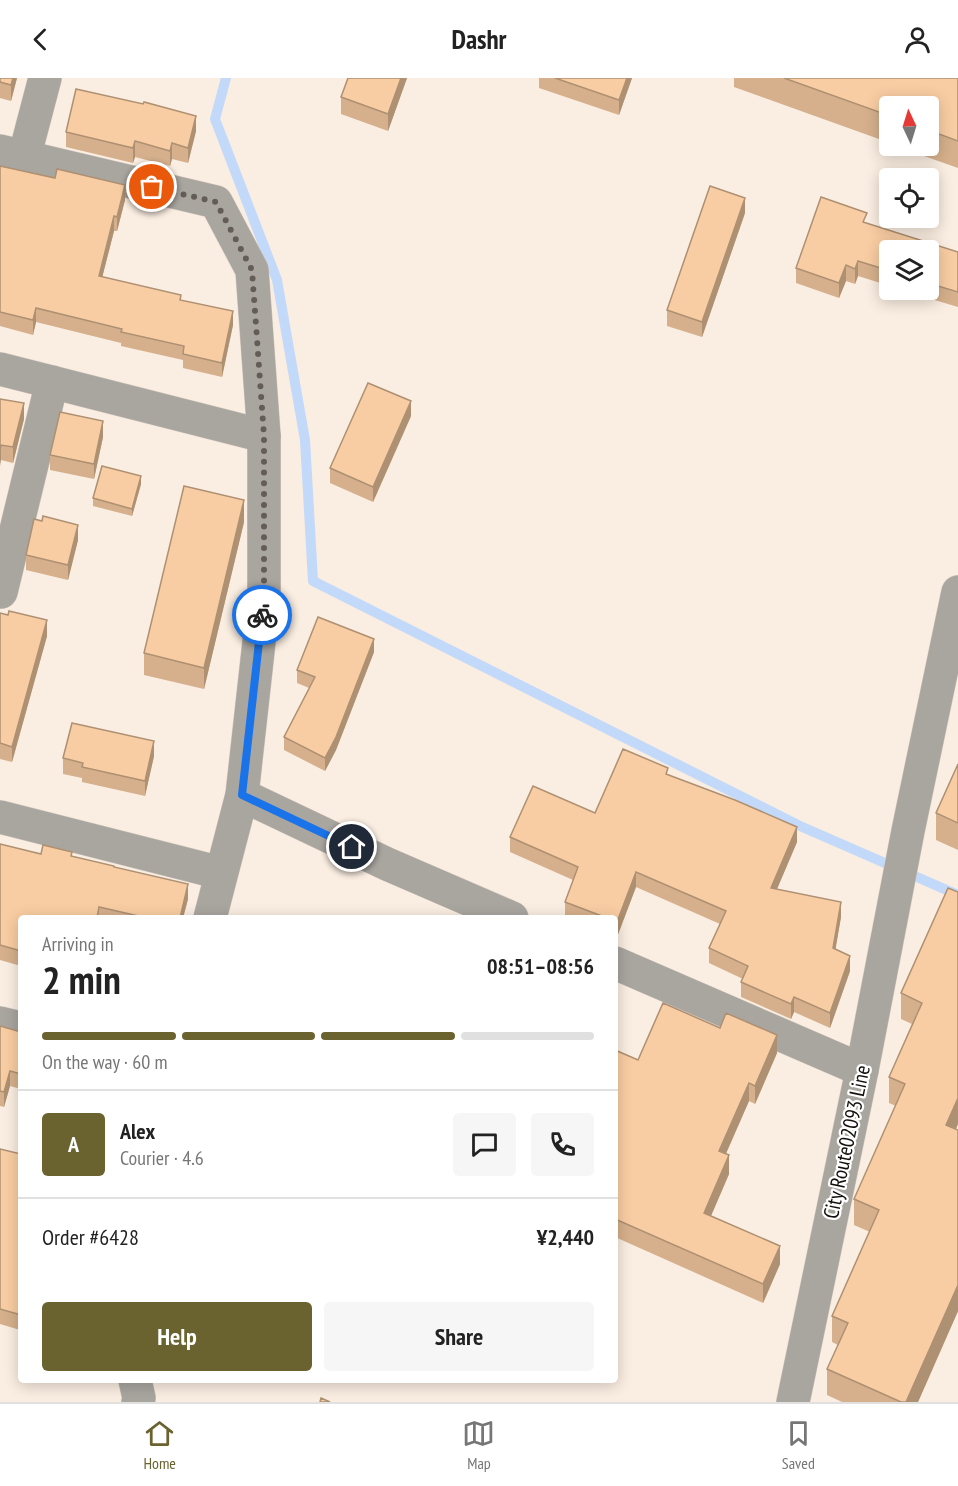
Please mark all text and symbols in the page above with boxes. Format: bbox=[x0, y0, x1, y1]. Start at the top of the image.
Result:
text: Dashr bbox=[451, 22, 507, 56]
icon: back bbox=[24, 23, 57, 56]
icon: person bbox=[901, 23, 934, 56]
north arrow bbox=[879, 96, 939, 156]
map controls bbox=[879, 96, 939, 300]
pin bbox=[126, 161, 177, 212]
button: locate bbox=[879, 168, 939, 228]
icon: bag bbox=[135, 170, 168, 203]
button: layers bbox=[879, 240, 939, 300]
courier bbox=[232, 585, 292, 645]
icon: bike bbox=[246, 599, 279, 632]
pin bbox=[326, 821, 377, 872]
icon: home bbox=[335, 830, 368, 863]
text: Arriving in bbox=[42, 931, 114, 957]
text: 08:51–08:56 bbox=[487, 952, 594, 980]
text: 2 min bbox=[42, 954, 121, 1005]
text: On the way · 60 m bbox=[42, 1049, 168, 1075]
street label: City Route02093 Line bbox=[817, 1063, 876, 1221]
button: chat bbox=[453, 1113, 516, 1176]
button: phone bbox=[531, 1113, 594, 1176]
text: Alex bbox=[120, 1117, 155, 1145]
text: A bbox=[68, 1130, 79, 1158]
text: Courier · 4.6 bbox=[120, 1145, 204, 1171]
text: Order #6428 bbox=[42, 1223, 139, 1251]
text: ¥2,440 bbox=[537, 1223, 594, 1251]
button: Help bbox=[42, 1302, 312, 1371]
button: Share bbox=[324, 1302, 594, 1371]
tab: Home bbox=[143, 1417, 176, 1473]
tab: Map bbox=[462, 1417, 495, 1473]
tab: Saved bbox=[782, 1417, 815, 1473]

